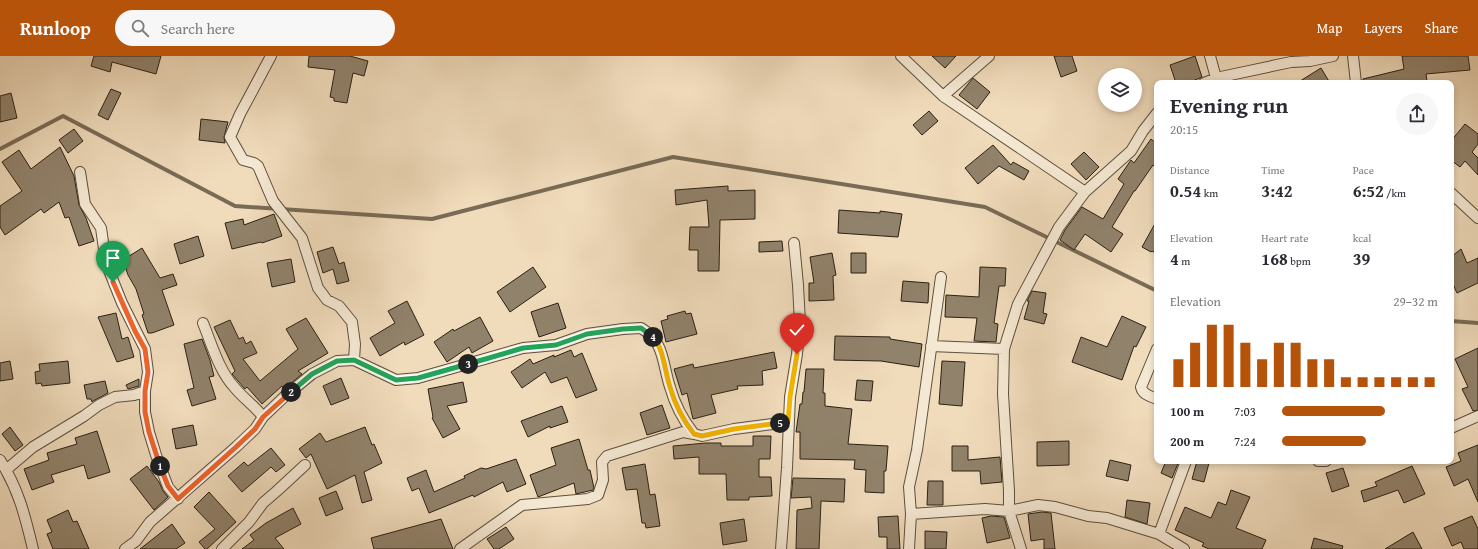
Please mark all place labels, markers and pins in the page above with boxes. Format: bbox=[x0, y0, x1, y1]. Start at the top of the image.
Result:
pin bbox=[96, 241, 130, 282]
pin bbox=[780, 313, 814, 354]
pin: 4 bbox=[643, 327, 663, 347]
pin: 3 bbox=[458, 354, 478, 374]
pin: 2 bbox=[281, 382, 301, 402]
pin: 5 bbox=[770, 413, 790, 433]
pin: 1 bbox=[150, 456, 170, 476]

